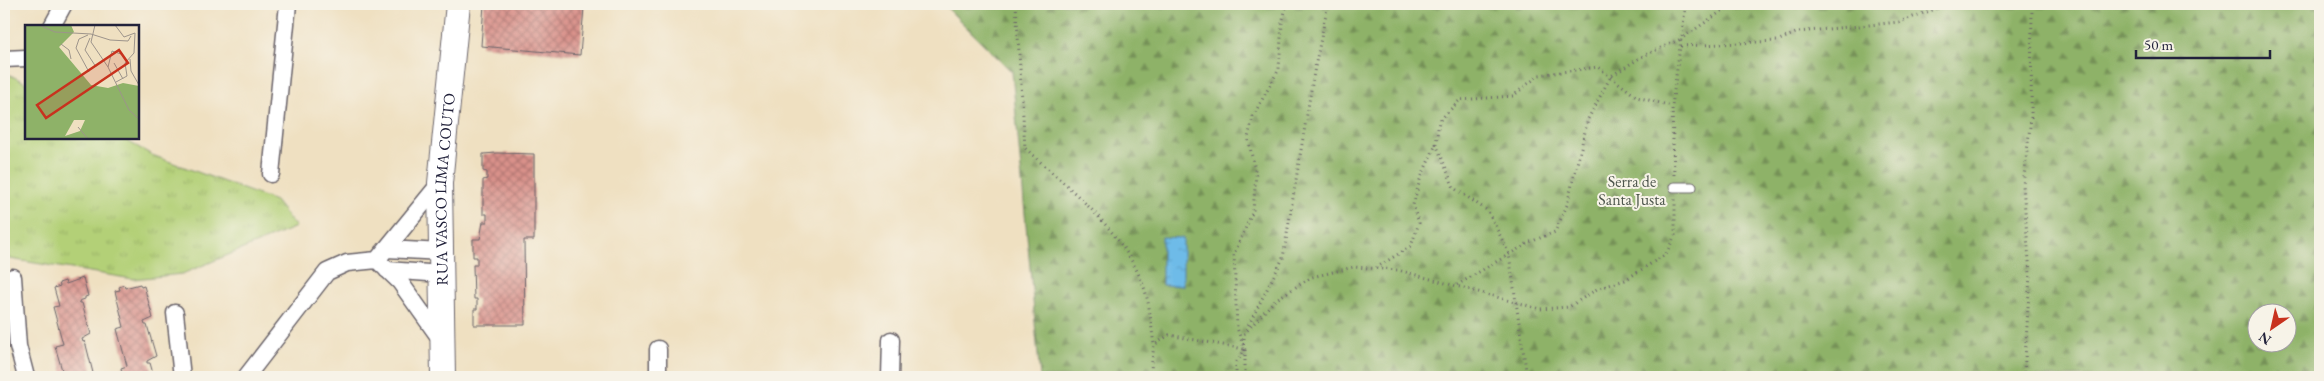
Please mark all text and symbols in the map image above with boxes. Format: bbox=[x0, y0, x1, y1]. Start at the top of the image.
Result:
inset map bbox=[25, 25, 139, 139]
scale bar bbox=[2136, 28, 2270, 60]
text: 50 m bbox=[2144, 35, 2173, 54]
street label: RUA VASCO LIMA COUTO bbox=[429, 92, 460, 286]
park label: Serra de Santa Justa bbox=[1598, 171, 1666, 210]
north arrow bbox=[2246, 304, 2296, 354]
text: N bbox=[2254, 328, 2274, 349]

